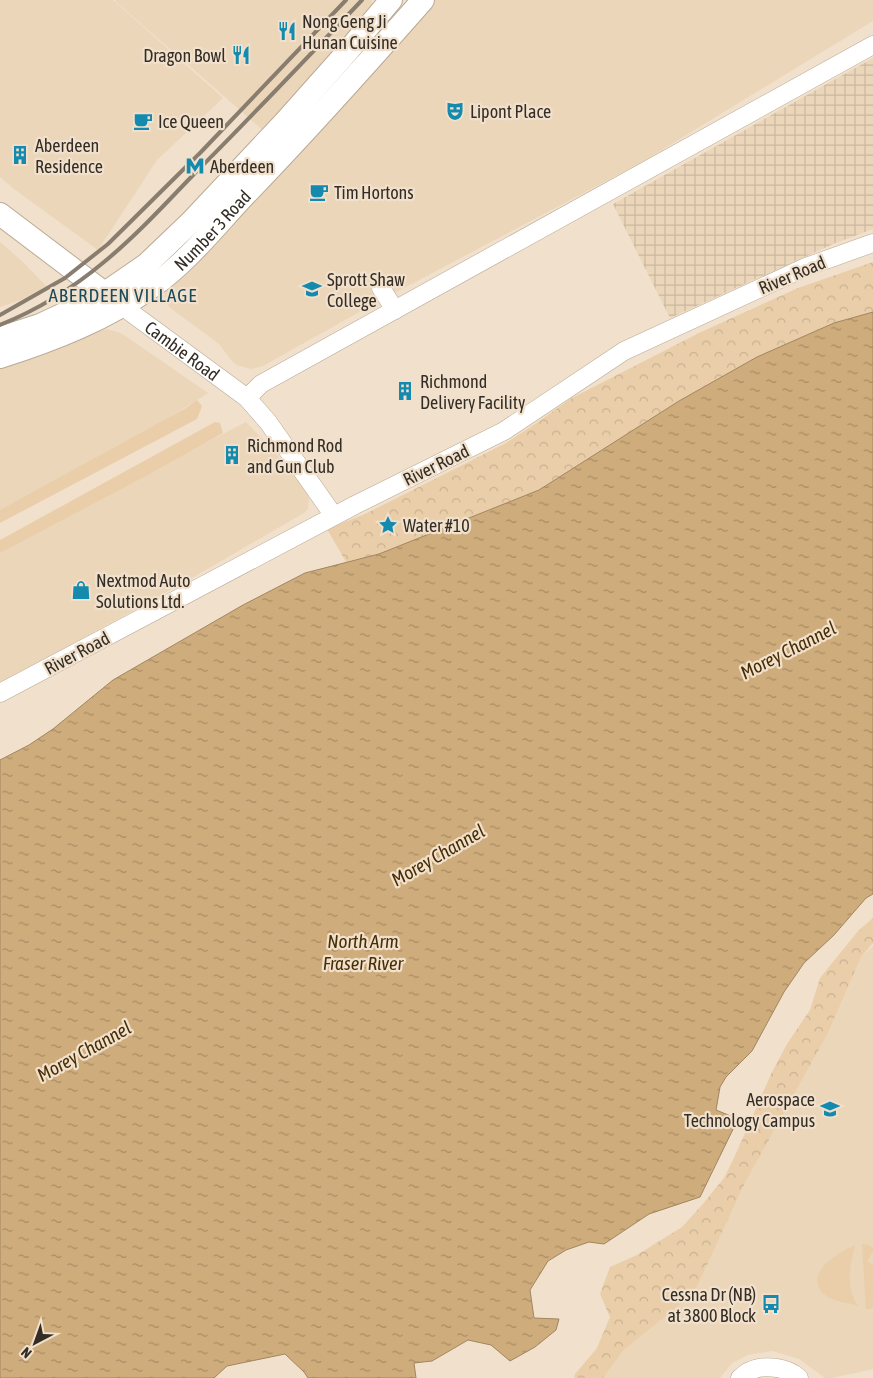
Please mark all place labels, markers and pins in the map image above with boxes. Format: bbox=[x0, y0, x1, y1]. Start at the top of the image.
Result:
place label: Nong Geng Ji Hunan Cuisine bbox=[302, 11, 398, 53]
restaurant icon: Nong Geng Ji Hunan Cuisine bbox=[276, 20, 298, 42]
restaurant icon: Dragon Bowl bbox=[230, 44, 252, 66]
place label: Dragon Bowl bbox=[143, 45, 226, 66]
theatre icon: Lipont Place bbox=[444, 100, 466, 122]
place label: Lipont Place bbox=[470, 101, 551, 122]
cafe icon: Ice Queen bbox=[132, 110, 154, 132]
place label: Ice Queen bbox=[158, 111, 224, 132]
place label: Aberdeen Residence bbox=[35, 135, 103, 177]
building icon: Aberdeen Residence bbox=[9, 144, 31, 166]
metro station icon: Aberdeen bbox=[184, 155, 206, 177]
place label: Aberdeen bbox=[210, 156, 274, 177]
cafe icon: Tim Hortons bbox=[308, 181, 330, 203]
place label: Tim Hortons bbox=[334, 182, 414, 203]
place label: Sprott Shaw College bbox=[327, 269, 405, 311]
school or university icon: Sprott Shaw College bbox=[301, 278, 323, 300]
place label: Richmond Delivery Facility bbox=[420, 371, 525, 413]
building icon: Richmond Delivery Facility bbox=[394, 380, 416, 402]
place label: Richmond Rod and Gun Club bbox=[247, 435, 343, 477]
building icon: Richmond Rod and Gun Club bbox=[221, 444, 243, 466]
place icon: Water #10 bbox=[377, 514, 399, 536]
place label: Water #10 bbox=[403, 515, 470, 536]
place label: Nextmod Auto Solutions Ltd. bbox=[96, 570, 190, 612]
shop icon: Nextmod Auto Solutions Ltd. bbox=[70, 579, 92, 601]
place label: Aerospace Technology Campus bbox=[684, 1089, 815, 1131]
school or university icon: Aerospace Technology Campus bbox=[819, 1098, 841, 1120]
place label: Cessna Dr (NB) at 3800 Block bbox=[662, 1284, 756, 1326]
bus stop icon: Cessna Dr (NB) at 3800 Block bbox=[760, 1293, 782, 1315]

